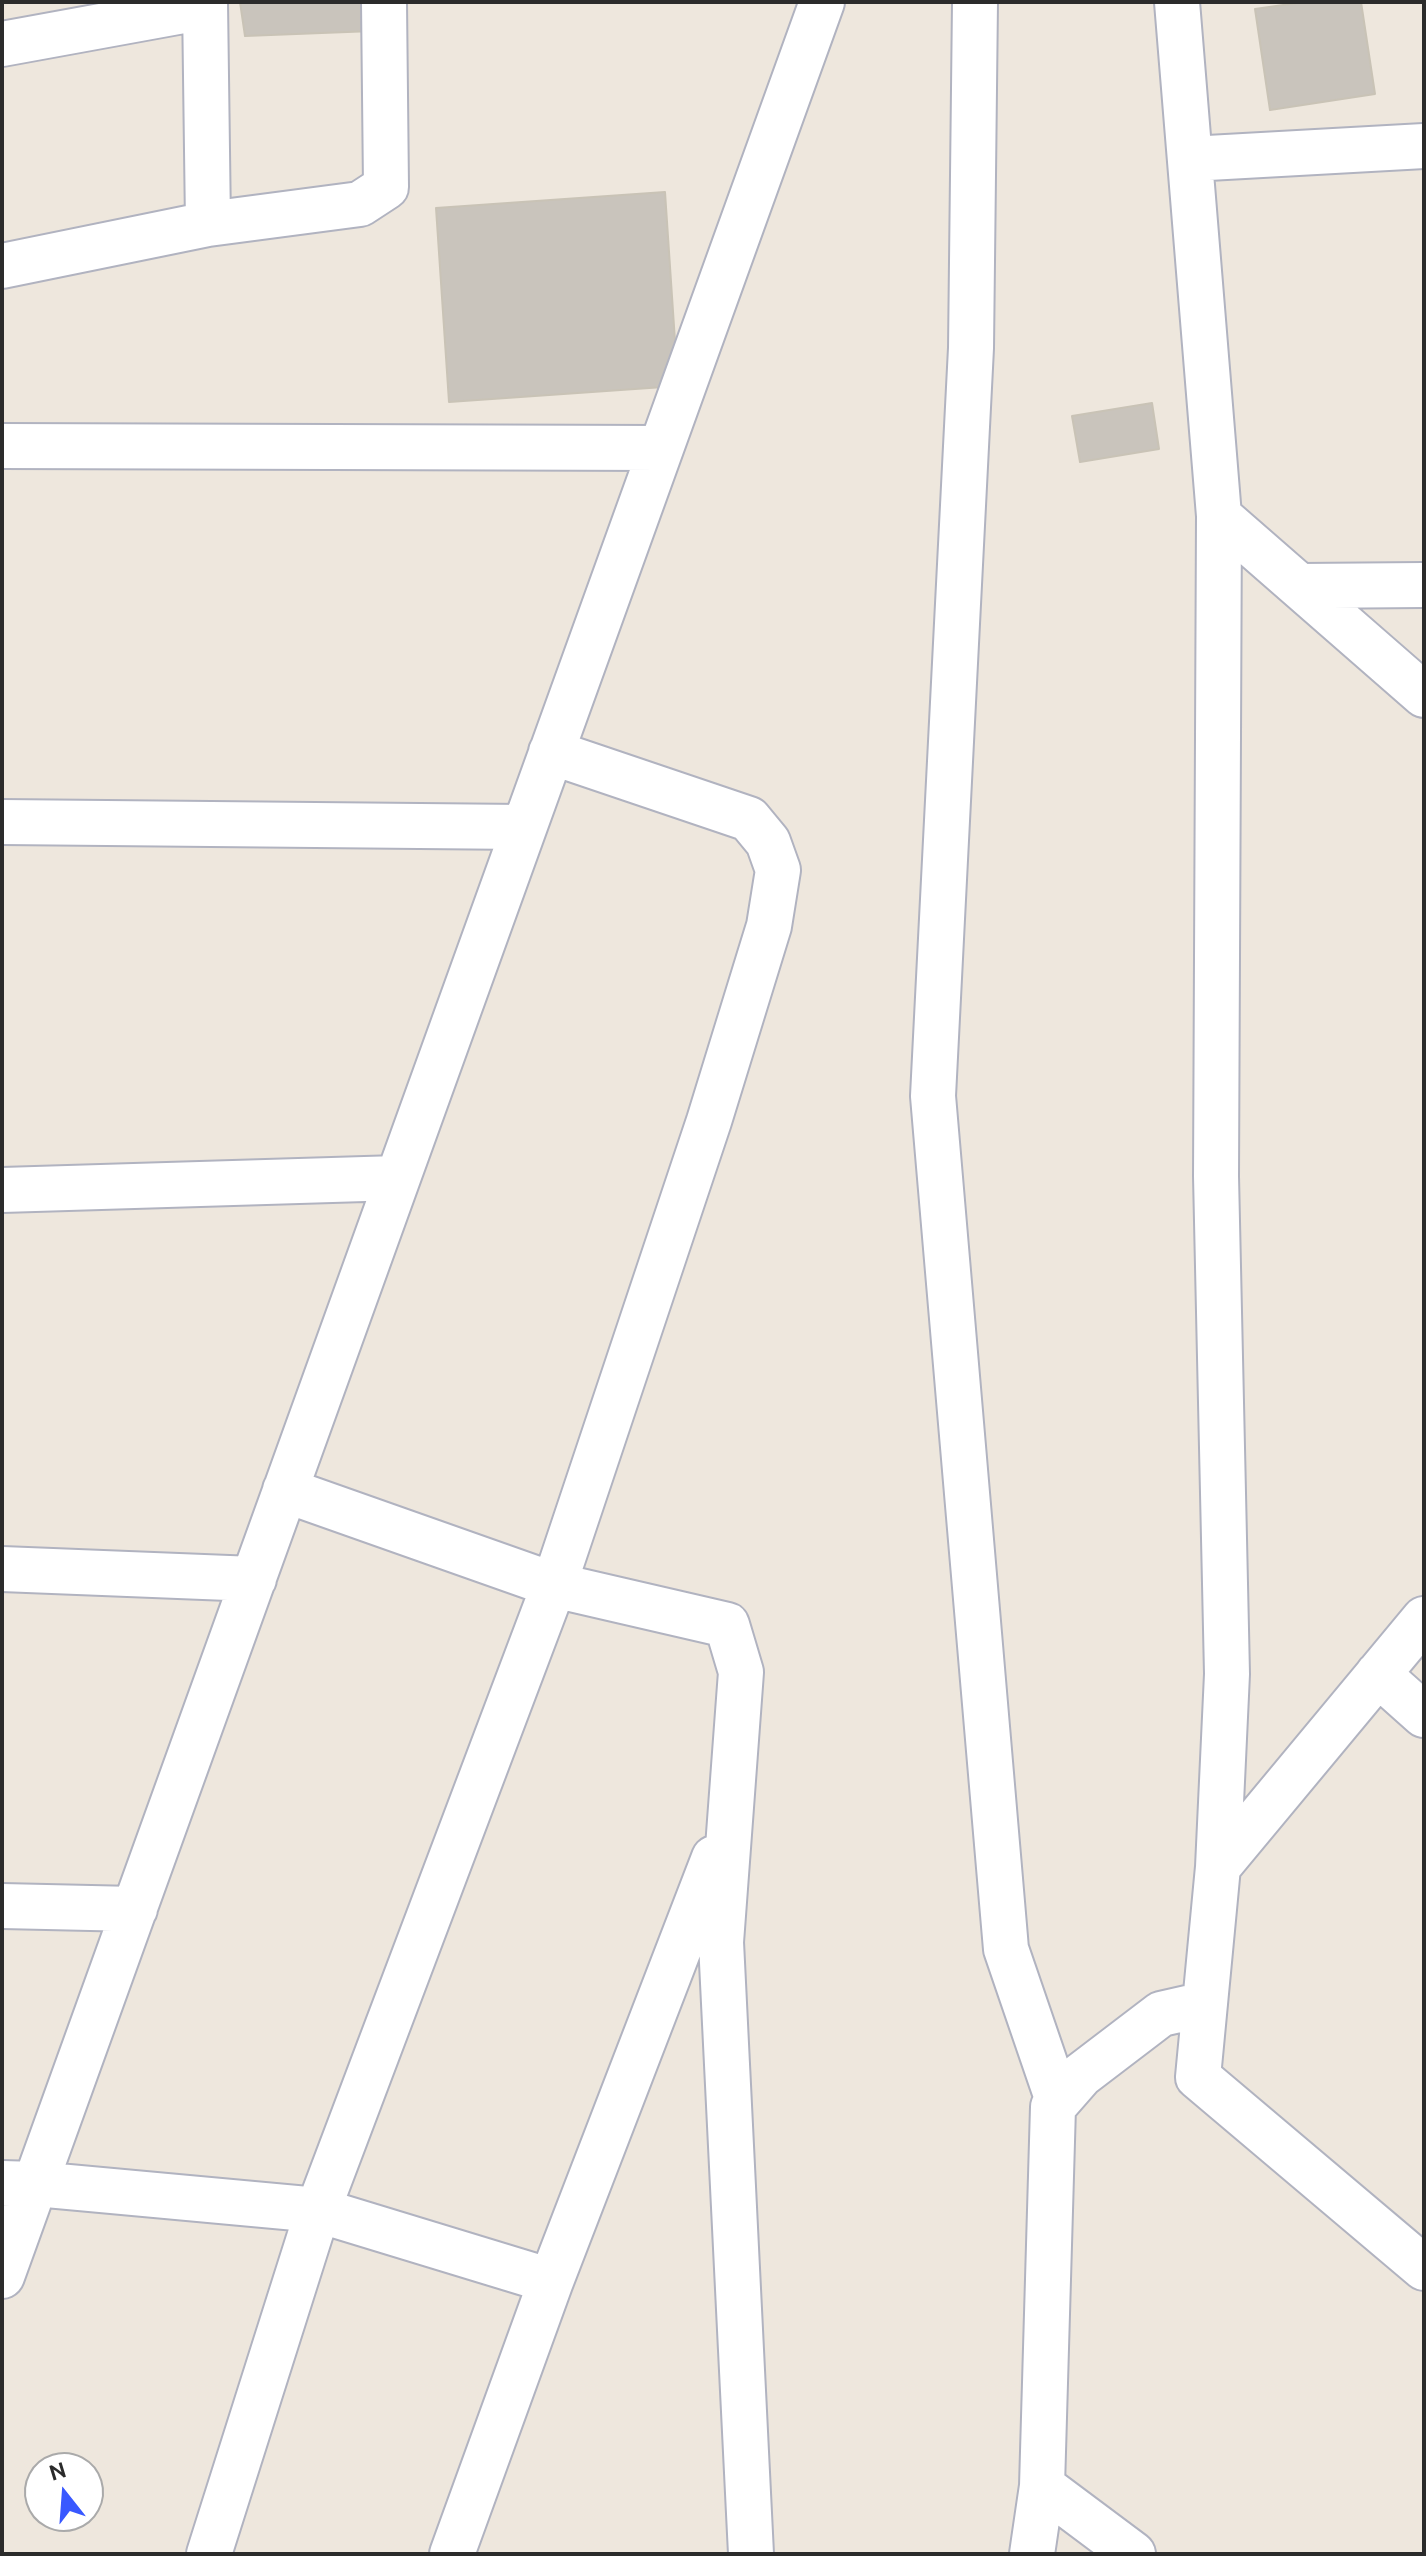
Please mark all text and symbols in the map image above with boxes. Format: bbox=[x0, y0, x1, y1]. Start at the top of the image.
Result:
north arrow bbox=[24, 2452, 104, 2532]
text: N bbox=[46, 2456, 69, 2485]

